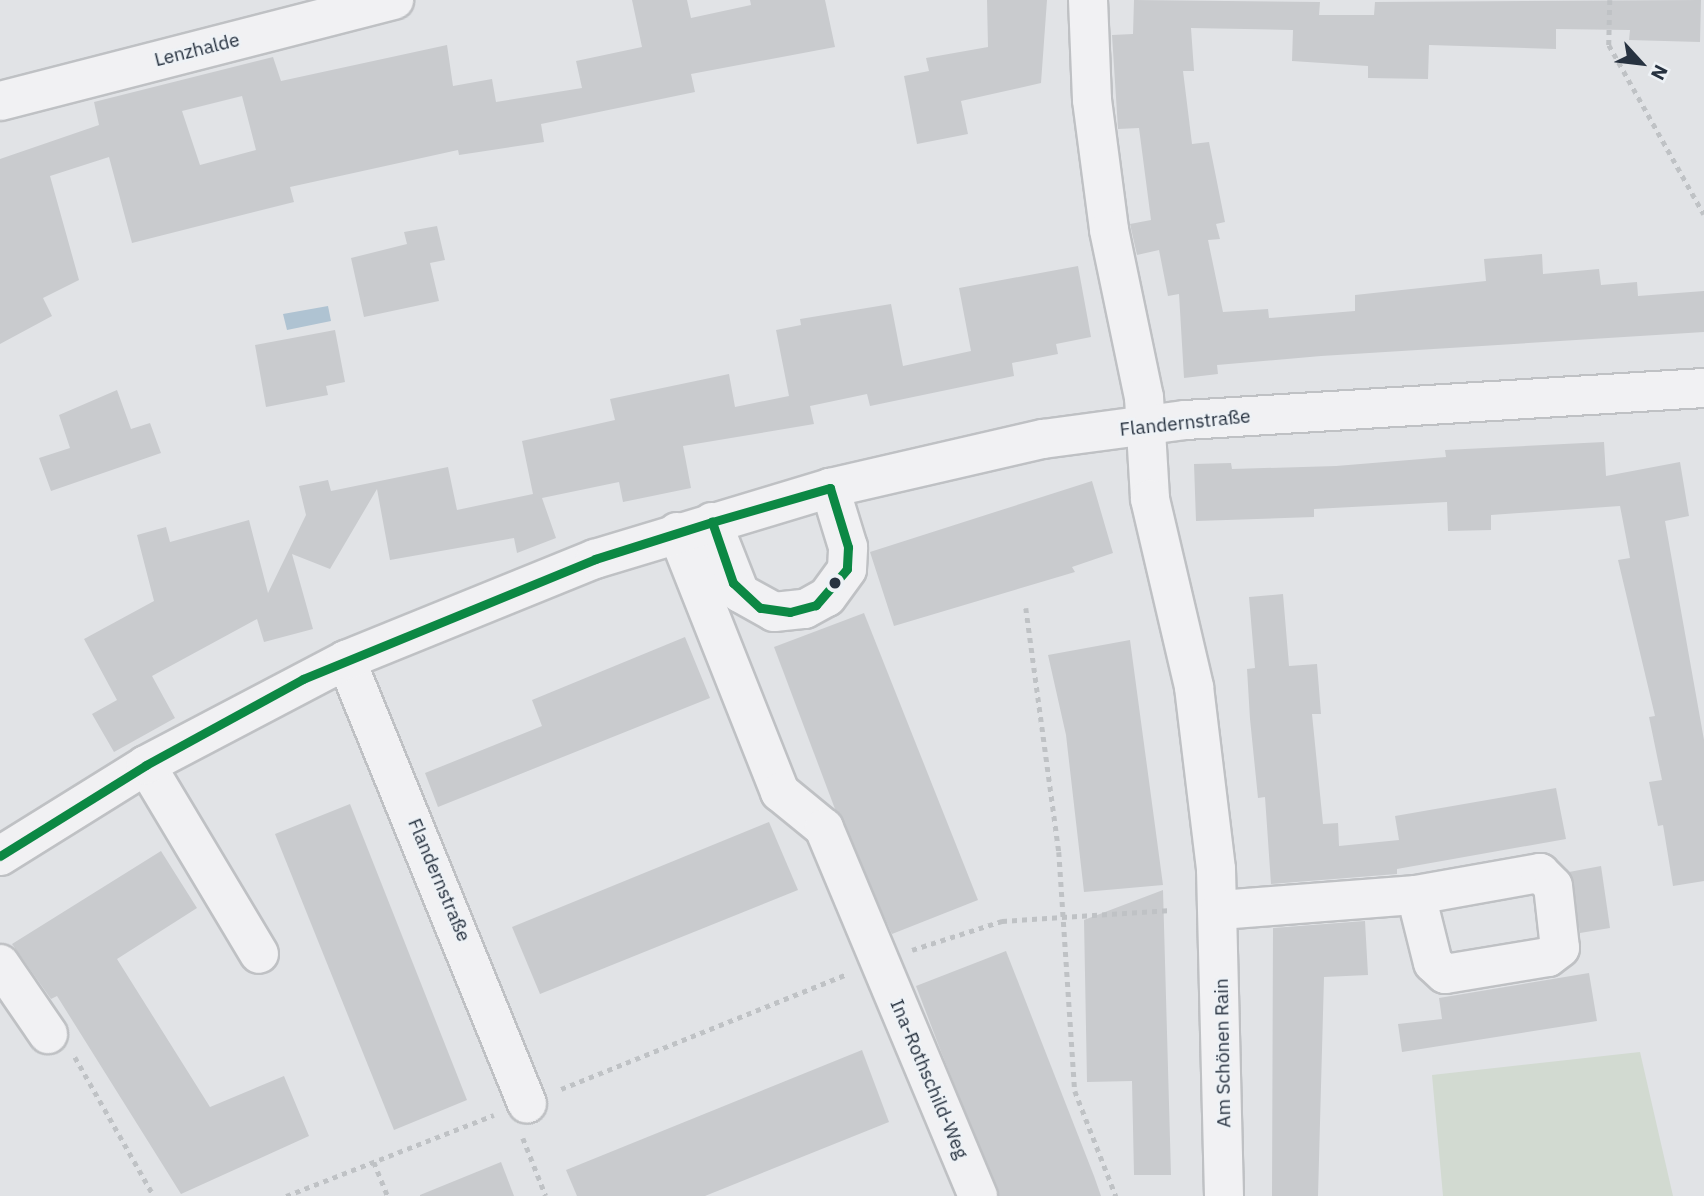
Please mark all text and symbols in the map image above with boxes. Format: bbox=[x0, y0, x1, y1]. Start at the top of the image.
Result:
street label: Lenzhalde bbox=[152, 28, 242, 72]
north arrow bbox=[1606, 28, 1676, 98]
text: N bbox=[1646, 61, 1674, 84]
street label: Flandernstraße bbox=[1118, 405, 1252, 441]
unlabelled marker bbox=[828, 576, 842, 590]
street label: Flandernstraße bbox=[403, 815, 475, 945]
street label: Am Schönen Rain bbox=[1210, 978, 1236, 1128]
street label: Ina-Rothschild-Weg bbox=[885, 996, 973, 1162]

